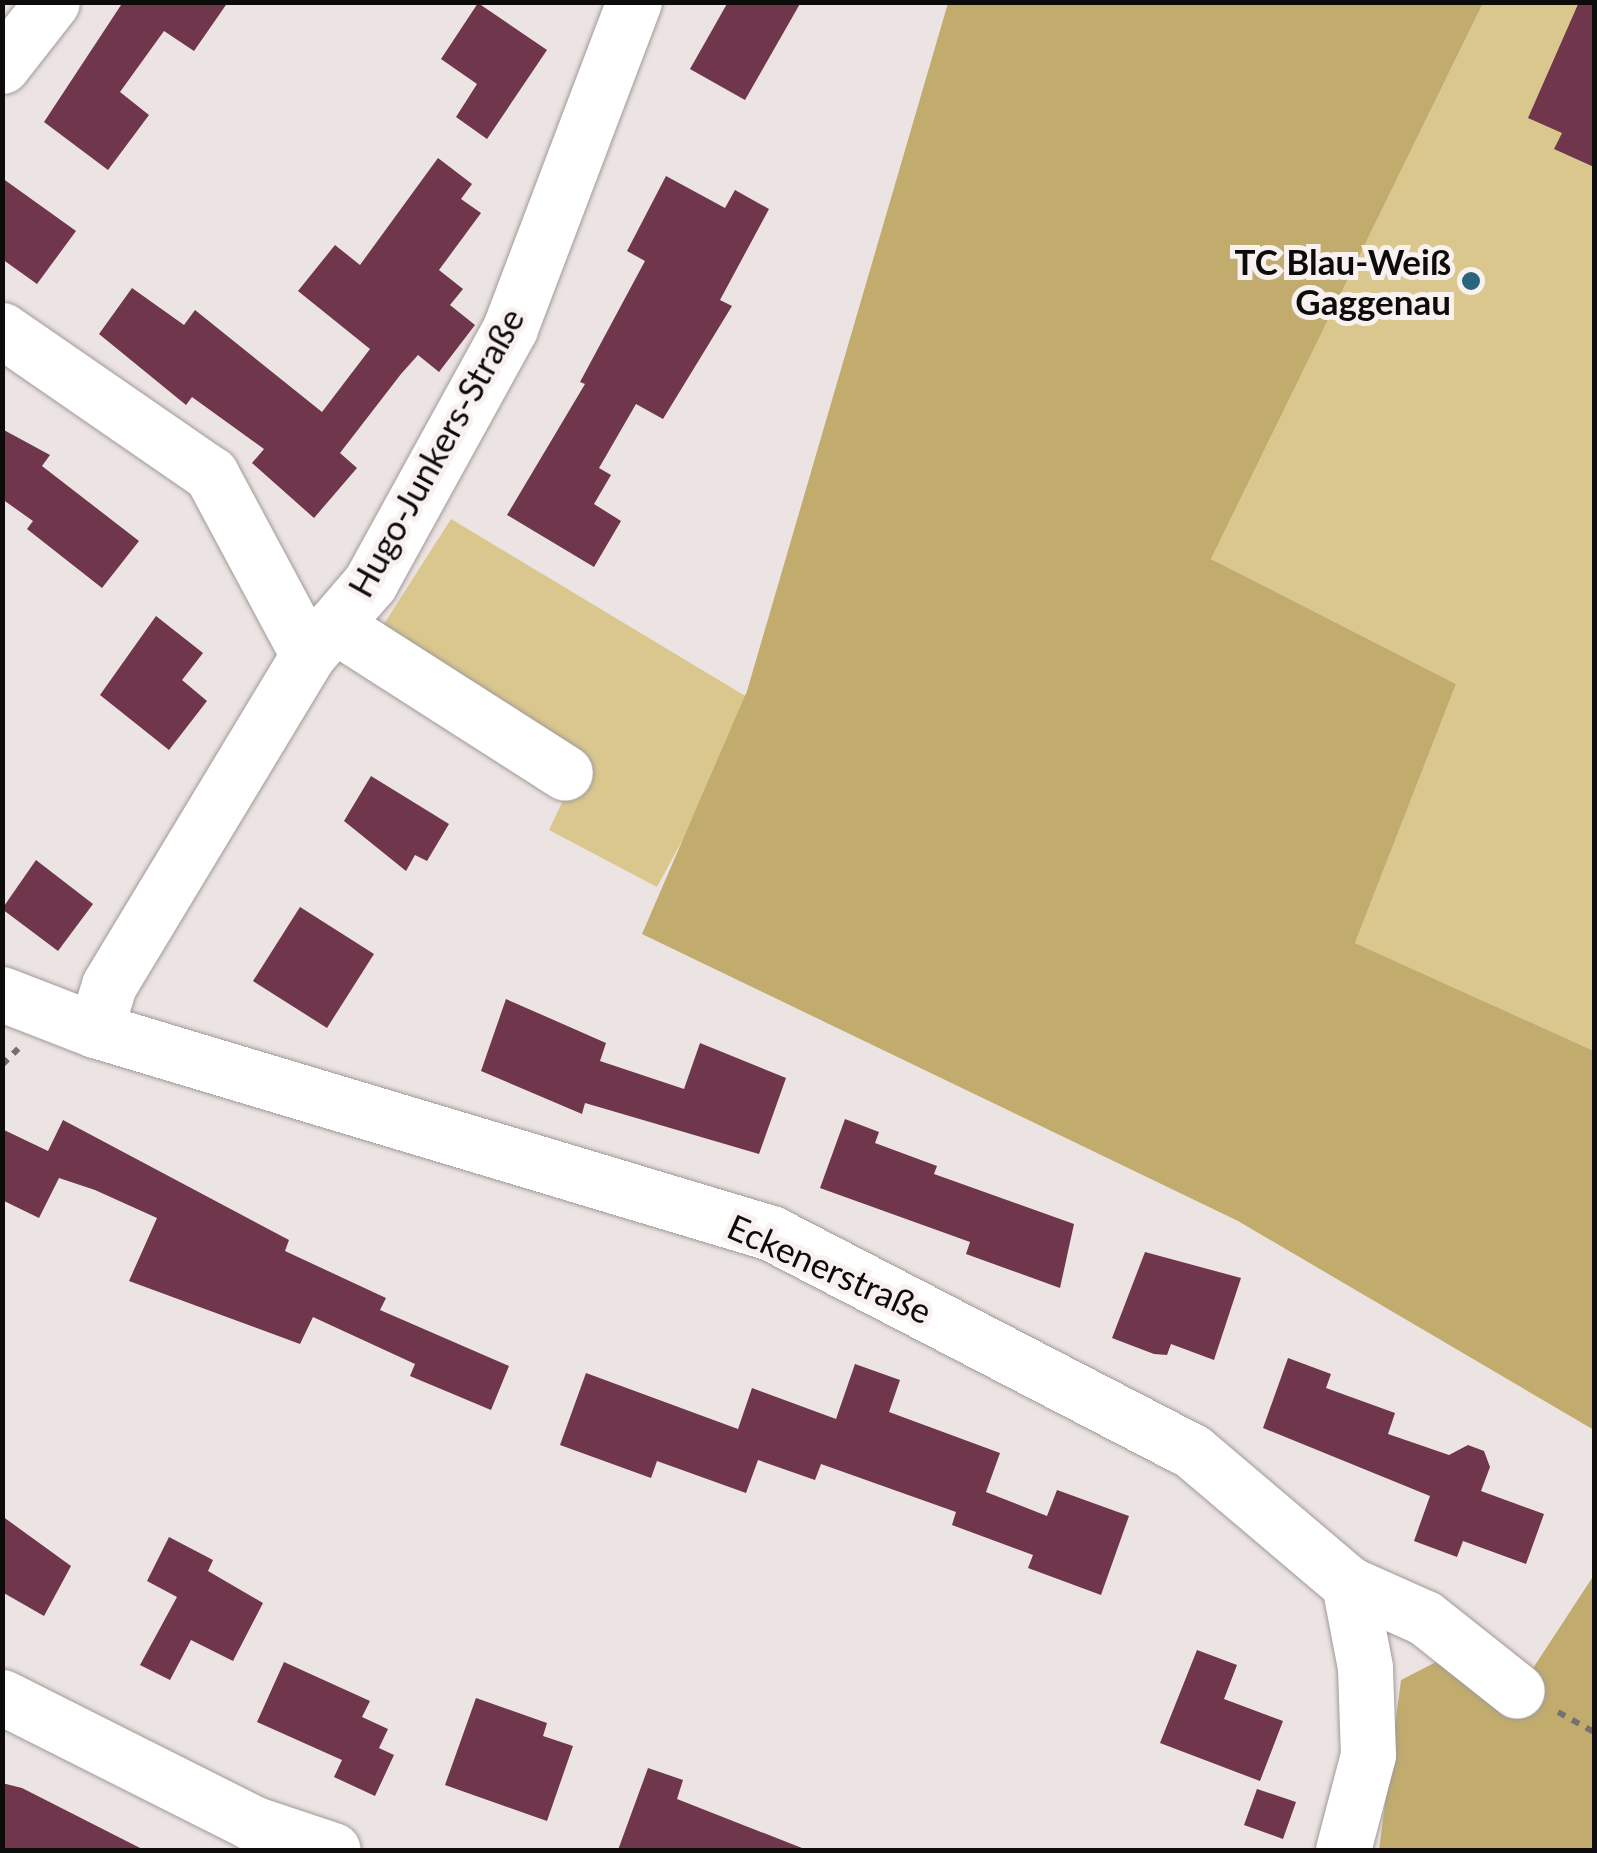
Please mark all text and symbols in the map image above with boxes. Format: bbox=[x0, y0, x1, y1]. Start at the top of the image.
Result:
place label: TC Blau-Weiß Gaggenau bbox=[1235, 240, 1451, 322]
marker: TC Blau-Weiß Gaggenau bbox=[1460, 270, 1482, 292]
street label: Hugo-Junkers-Straße bbox=[338, 300, 532, 604]
street label: Eckenerstraße bbox=[722, 1204, 938, 1332]

